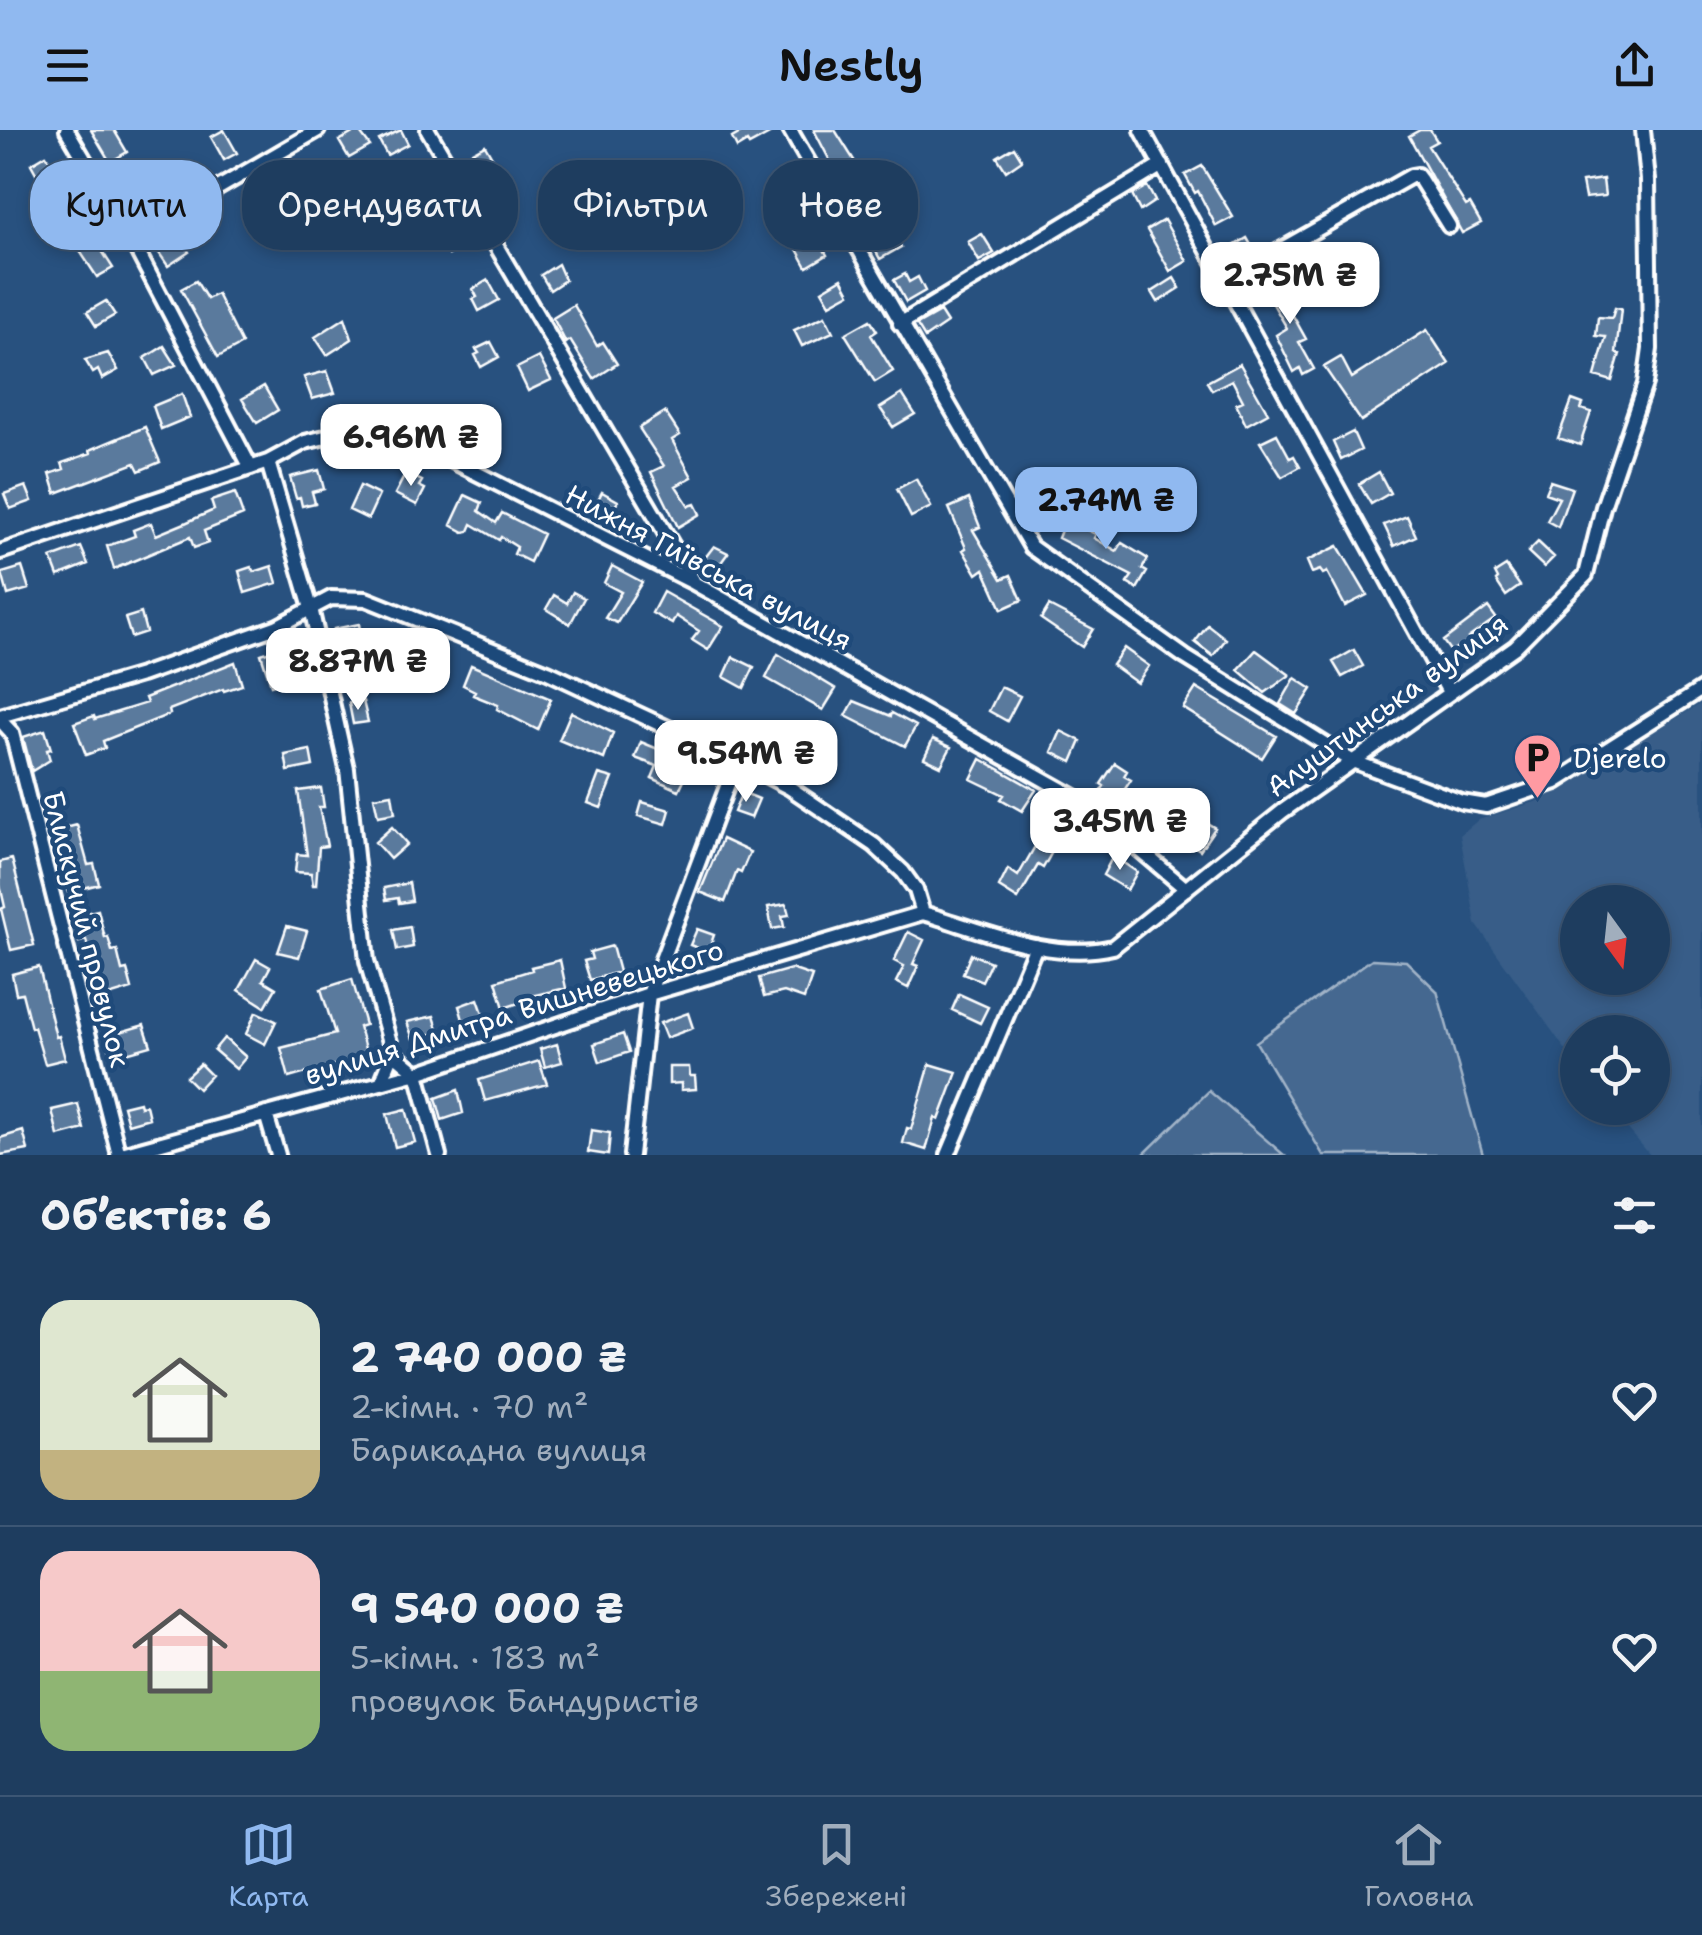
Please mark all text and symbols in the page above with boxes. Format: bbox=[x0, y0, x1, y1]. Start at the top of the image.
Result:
text: Nestly bbox=[778, 35, 924, 95]
icon: menu bbox=[40, 38, 95, 93]
icon: share bbox=[1607, 38, 1662, 93]
chip: Купити bbox=[30, 160, 222, 250]
chip: Орендувати bbox=[242, 160, 518, 250]
chip: Фільтри bbox=[538, 160, 743, 250]
chip: Нове bbox=[763, 160, 918, 250]
pin: 2.75M ₴ bbox=[1198, 242, 1382, 327]
text: 2.75M ₴ bbox=[1222, 253, 1358, 296]
pin: 6.96M ₴ bbox=[319, 404, 503, 489]
text: 6.96M ₴ bbox=[343, 415, 479, 458]
pin: 2.74M ₴ bbox=[1014, 467, 1198, 552]
street label: Нижня Гиївська вулиця bbox=[559, 475, 859, 659]
text: 2.74M ₴ bbox=[1037, 478, 1175, 521]
street label: Алуштинська вулиця bbox=[1258, 604, 1516, 806]
pin: 8.87M ₴ bbox=[266, 628, 450, 713]
text: 8.87M ₴ bbox=[288, 639, 428, 682]
pin: 9.54M ₴ bbox=[654, 720, 838, 805]
text: 9.54M ₴ bbox=[676, 731, 816, 774]
parking icon: Djerelo bbox=[1512, 732, 1564, 800]
place label: Djerelo bbox=[1573, 739, 1667, 777]
street label: Блискучий провулок bbox=[34, 787, 140, 1071]
pin: 3.45M ₴ bbox=[1028, 788, 1212, 873]
text: 3.45M ₴ bbox=[1052, 799, 1188, 842]
north arrow bbox=[1560, 885, 1670, 995]
map controls bbox=[1560, 885, 1670, 1125]
street label: вулиця Дмитра Вишневецького bbox=[300, 930, 728, 1094]
button: locate bbox=[1560, 1015, 1670, 1125]
text: Об’єктів: 6 bbox=[40, 1187, 272, 1243]
icon: filters bbox=[1607, 1188, 1662, 1243]
text: 2 740 000 ₴ bbox=[350, 1329, 627, 1385]
icon: home bbox=[120, 1340, 240, 1460]
icon: heart bbox=[1607, 1373, 1662, 1428]
text: 2-кімн. · 70 m² bbox=[350, 1385, 588, 1428]
text: Барикадна вулиця bbox=[350, 1428, 647, 1471]
text: 9 540 000 ₴ bbox=[350, 1580, 624, 1636]
icon: home bbox=[120, 1591, 240, 1711]
icon: heart bbox=[1607, 1624, 1662, 1679]
text: 5-кімн. · 183 m² bbox=[350, 1636, 600, 1679]
text: провулок Бандуристів bbox=[350, 1679, 699, 1722]
tab: Карта bbox=[228, 1817, 309, 1915]
tab: Збережені bbox=[766, 1817, 907, 1915]
tab: Головна bbox=[1364, 1817, 1473, 1915]

